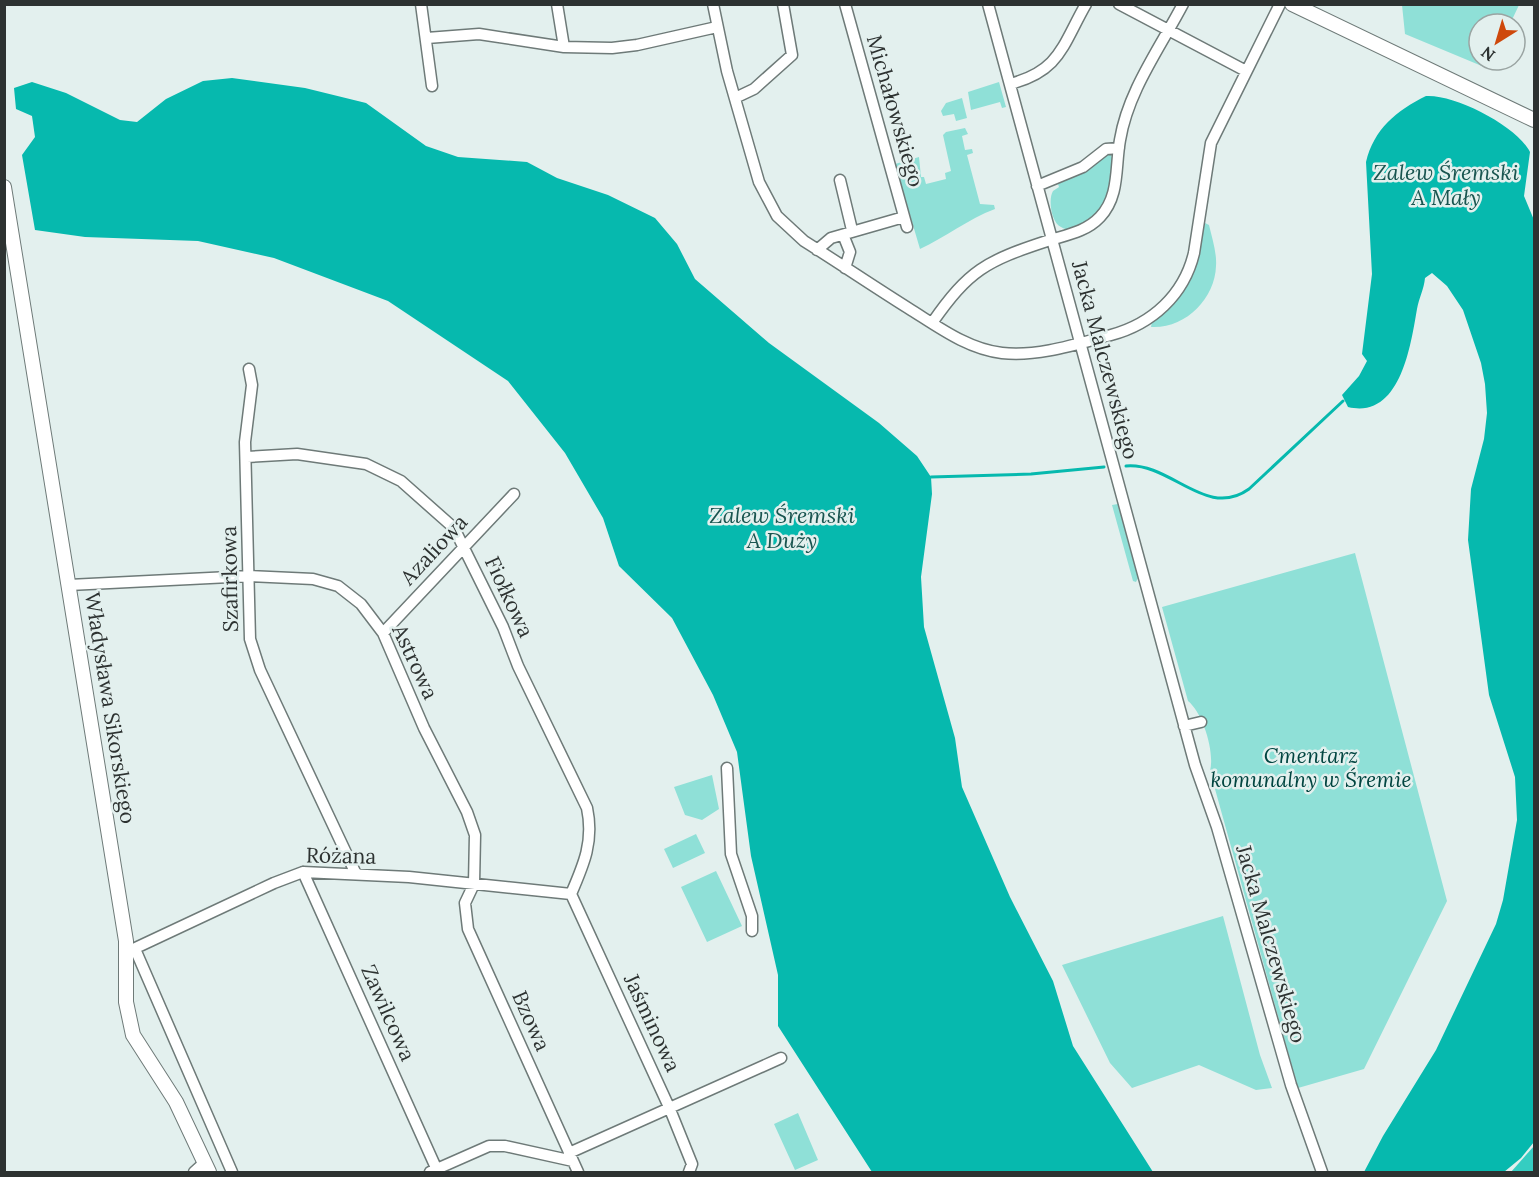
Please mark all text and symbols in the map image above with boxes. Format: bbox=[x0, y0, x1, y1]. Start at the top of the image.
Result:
north arrow bbox=[1467, 12, 1527, 72]
street label: Michałowskiego bbox=[861, 32, 930, 190]
text: N bbox=[1477, 42, 1499, 66]
water label: Zalew Śremski A Mały bbox=[1373, 158, 1519, 211]
street label: Jacka Malczewskiego bbox=[1066, 256, 1145, 462]
water label: Zalew Śremski A Duży bbox=[709, 501, 855, 554]
street label: Azaliowa bbox=[394, 509, 473, 591]
street label: Szafirkowa bbox=[215, 526, 244, 632]
street label: Fiołkowa bbox=[479, 552, 540, 642]
street label: Władysława Sikorskiego bbox=[79, 590, 142, 826]
street label: Astrowa bbox=[386, 619, 445, 704]
park label: Cmentarz komunalny w Śremie bbox=[1210, 742, 1412, 793]
street label: Różana bbox=[306, 841, 377, 870]
street label: Jacka Malczewskiego bbox=[1230, 841, 1313, 1046]
street label: Zawilcowa bbox=[355, 961, 422, 1065]
street label: Jaśminowa bbox=[618, 969, 687, 1076]
street label: Bzowa bbox=[506, 987, 557, 1055]

